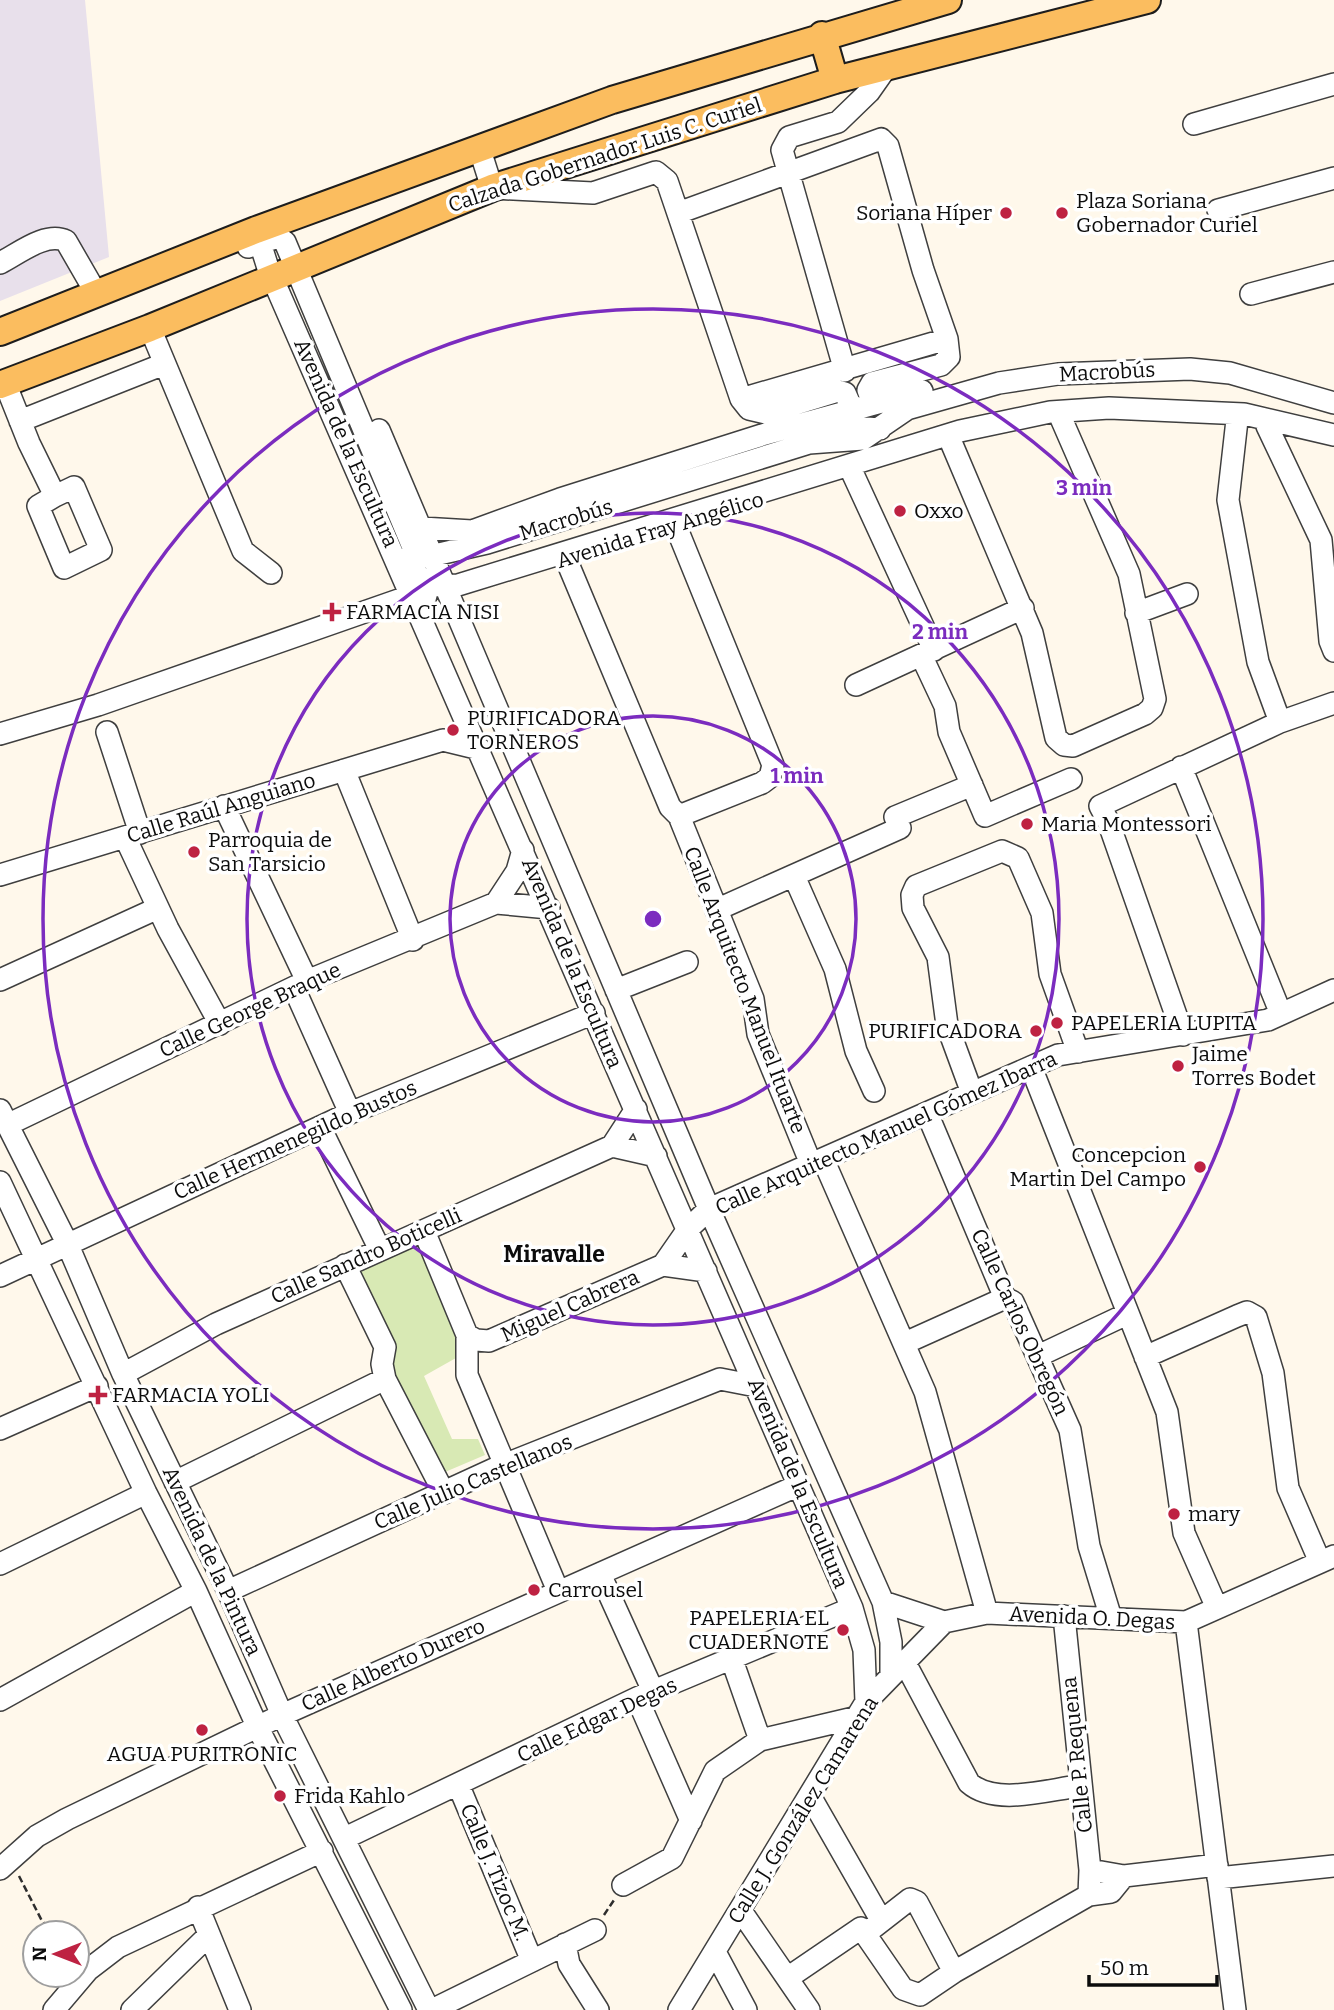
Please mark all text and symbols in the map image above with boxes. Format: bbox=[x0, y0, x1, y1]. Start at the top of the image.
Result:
street label: Calzada Gobernador Luis C. Curiel bbox=[445, 92, 765, 218]
place label: Plaza Soriana Gobernador Curiel bbox=[1076, 188, 1258, 238]
place label: Soriana Híper bbox=[856, 200, 992, 226]
marker: Soriana Híper bbox=[998, 205, 1014, 221]
marker: Plaza Soriana Gobernador Curiel bbox=[1054, 205, 1070, 221]
street label: Avenida de la Escultura bbox=[288, 335, 404, 552]
street label: Macrobús bbox=[1058, 356, 1156, 388]
text: 3 min bbox=[1056, 475, 1113, 501]
street label: Avenida Fray Angélico bbox=[553, 486, 767, 574]
street label: Macrobús bbox=[516, 493, 616, 547]
place label: Oxxo bbox=[914, 498, 964, 524]
marker: Oxxo bbox=[892, 503, 908, 519]
place label: FARMACIA NISI bbox=[346, 599, 500, 625]
marker: FARMACIA NISI bbox=[324, 604, 340, 620]
text: 2 min bbox=[912, 619, 968, 645]
place label: PURIFICADORA TORNEROS bbox=[467, 705, 621, 755]
marker: PURIFICADORA TORNEROS bbox=[445, 722, 461, 738]
text: 1 min bbox=[770, 763, 824, 789]
street label: Calle Raúl Anguiano bbox=[123, 767, 319, 849]
place label: Maria Montessori bbox=[1041, 811, 1211, 837]
marker: Maria Montessori bbox=[1019, 816, 1035, 832]
place label: Parroquia de San Tarsicio bbox=[208, 827, 332, 877]
street label: Calle Arquitecto Manuel Ituarte bbox=[678, 843, 812, 1137]
marker: Parroquia de San Tarsicio bbox=[186, 844, 202, 860]
street label: Avenida de la Escultura bbox=[516, 854, 628, 1073]
centre of rings bbox=[641, 907, 665, 931]
street label: Calle George Braque bbox=[155, 957, 345, 1063]
place label: PAPELERIA LUPITA bbox=[1071, 1010, 1257, 1036]
marker: PAPELERIA LUPITA bbox=[1049, 1015, 1065, 1031]
place label: PURIFICADORA bbox=[868, 1018, 1022, 1044]
marker: PURIFICADORA bbox=[1028, 1023, 1044, 1039]
place label: Jaime Torres Bodet bbox=[1191, 1041, 1316, 1091]
street label: Calle Arquitecto Manuel Gómez Ibarra bbox=[711, 1045, 1061, 1220]
marker: Jaime Torres Bodet bbox=[1170, 1058, 1186, 1074]
street label: Calle Hermenegildo Bustos bbox=[169, 1074, 421, 1206]
place label: Concepcion Martin Del Campo bbox=[1010, 1142, 1186, 1192]
marker: Concepcion Martin Del Campo bbox=[1192, 1159, 1208, 1175]
street label: Calle Sandro Boticelli bbox=[267, 1202, 465, 1310]
street label: Calle Carlos Obregón bbox=[965, 1225, 1075, 1419]
district label: Miravalle bbox=[503, 1240, 605, 1268]
street label: Miguel Cabrera bbox=[497, 1264, 644, 1348]
street label: Avenida de la Escultura bbox=[742, 1374, 854, 1593]
place label: FARMACIA YOLI bbox=[112, 1382, 270, 1408]
marker: FARMACIA YOLI bbox=[90, 1387, 106, 1403]
street label: Calle Julio Castellanos bbox=[370, 1428, 576, 1536]
street label: Avenida de la Pintura bbox=[157, 1462, 267, 1660]
place label: mary bbox=[1188, 1501, 1241, 1527]
marker: mary bbox=[1166, 1506, 1182, 1522]
place label: Carrousel bbox=[548, 1577, 643, 1603]
marker: Carrousel bbox=[526, 1582, 542, 1598]
street label: Avenida O. Degas bbox=[1008, 1601, 1176, 1635]
place label: PAPELERIA EL CUADERNOTE bbox=[688, 1605, 829, 1655]
street label: Calle Alberto Durero bbox=[297, 1613, 489, 1717]
marker: PAPELERIA EL CUADERNOTE bbox=[835, 1622, 851, 1638]
street label: Calle Edgar Degas bbox=[513, 1672, 681, 1768]
street label: Calle P. Requena bbox=[1056, 1675, 1098, 1834]
street label: Calle J. González Camarena bbox=[722, 1691, 884, 1929]
marker: AGUA PURITRONIC bbox=[194, 1722, 210, 1738]
place label: AGUA PURITRONIC bbox=[107, 1741, 297, 1767]
place label: Frida Kahlo bbox=[294, 1783, 405, 1809]
marker: Frida Kahlo bbox=[272, 1788, 288, 1804]
street label: Calle J. Tizoc M. bbox=[454, 1800, 536, 1944]
north arrow bbox=[21, 1919, 91, 1989]
scale bar bbox=[1089, 1944, 1217, 1988]
text: N bbox=[28, 1946, 51, 1961]
text: 50 m bbox=[1100, 1955, 1149, 1981]

